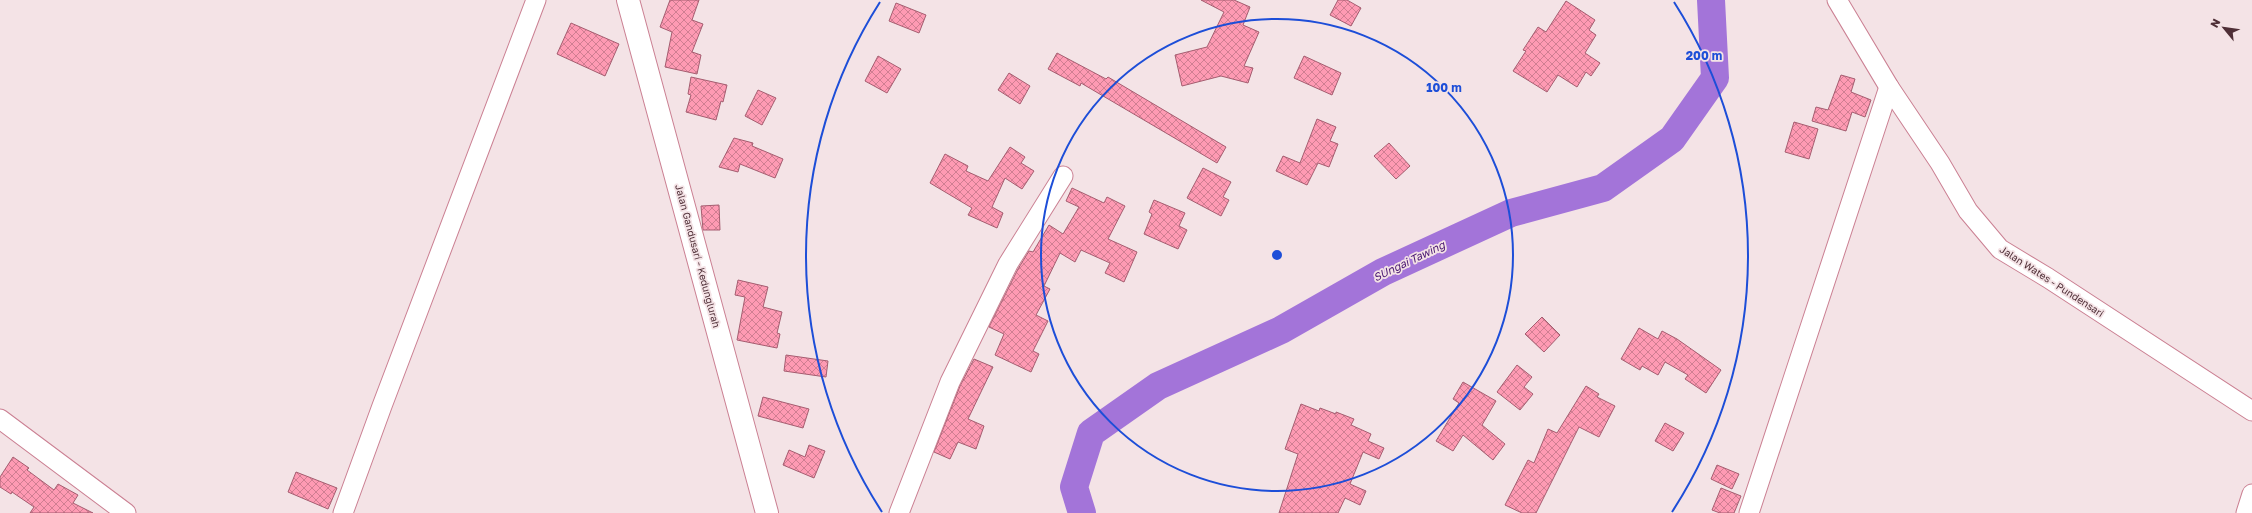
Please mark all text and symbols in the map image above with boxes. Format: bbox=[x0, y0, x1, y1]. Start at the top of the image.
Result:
north arrow bbox=[2204, 8, 2244, 48]
text: N bbox=[2207, 16, 2223, 30]
text: 200 m bbox=[1686, 48, 1722, 63]
text: 100 m bbox=[1426, 80, 1462, 95]
street label: Jalan Gandusari - Kedunglurah bbox=[673, 183, 723, 329]
water label: SUngai Tawing bbox=[1371, 237, 1448, 284]
street label: Jalan Wates - Pundensari bbox=[1998, 243, 2106, 319]
centre of rings bbox=[1270, 248, 1284, 262]

